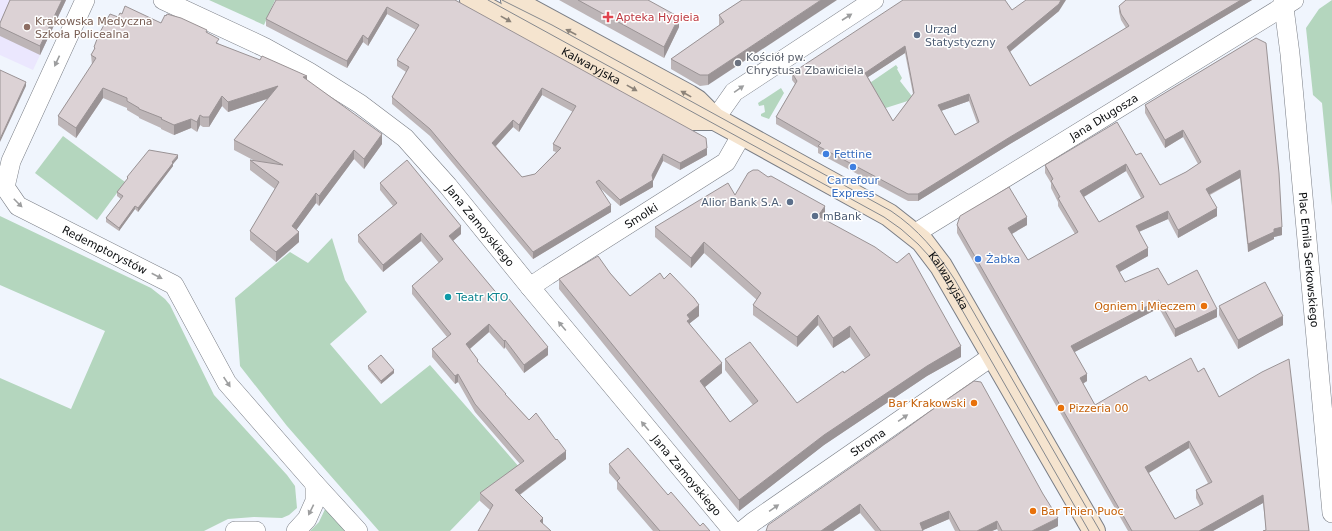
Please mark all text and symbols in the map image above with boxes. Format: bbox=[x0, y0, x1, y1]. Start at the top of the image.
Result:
place label: Apteka Hygieia bbox=[616, 11, 699, 24]
marker: Apteka Hygieia bbox=[603, 12, 613, 22]
one-way arrow bbox=[841, 14, 853, 21]
place label: Krakowska Medyczna Szkoła Policealna bbox=[35, 15, 153, 41]
one-way arrow bbox=[500, 15, 512, 22]
marker: Krakowska Medyczna Szkoła Policealna bbox=[22, 22, 32, 32]
place label: Urząd Statystyczny bbox=[925, 23, 996, 49]
one-way arrow bbox=[566, 29, 577, 35]
marker: Urząd Statystyczny bbox=[912, 30, 922, 40]
street label: Kalwaryjska bbox=[559, 45, 623, 88]
place label: Kościół pw. Chrystusa Zbawiciela bbox=[746, 51, 864, 77]
one-way arrow bbox=[54, 55, 60, 67]
marker: Kościół pw. Chrystusa Zbawiciela bbox=[733, 58, 743, 68]
one-way arrow bbox=[626, 85, 638, 91]
one-way arrow bbox=[734, 85, 744, 93]
one-way arrow bbox=[680, 90, 692, 97]
street label: Jana Długosza bbox=[1067, 92, 1141, 144]
place label: Fettine bbox=[834, 148, 872, 161]
marker: Fettine bbox=[821, 149, 831, 159]
marker: Carrefour Express bbox=[848, 162, 858, 172]
place label: Carrefour Express bbox=[827, 174, 879, 200]
street label: Jana Zamoyskiego bbox=[442, 182, 517, 270]
street label: Plac Emila Serkowskiego bbox=[1296, 192, 1321, 328]
place label: Alior Bank S.A. bbox=[701, 196, 782, 209]
marker: Alior Bank S.A. bbox=[785, 197, 795, 207]
one-way arrow bbox=[13, 198, 23, 208]
street label: Smolki bbox=[622, 201, 661, 232]
place label: mBank bbox=[823, 210, 862, 223]
marker: mBank bbox=[810, 211, 820, 221]
street label: Redemptorystów bbox=[60, 223, 149, 277]
street label: Kalwaryjska bbox=[926, 250, 971, 312]
place label: Żabka bbox=[986, 253, 1020, 266]
marker: Żabka bbox=[973, 254, 983, 264]
one-way arrow bbox=[152, 273, 163, 279]
place label: Teatr KTO bbox=[455, 291, 509, 304]
marker: Teatr KTO bbox=[443, 292, 453, 302]
place label: Ogniem i Mieczem bbox=[1094, 300, 1196, 313]
marker: Ogniem i Mieczem bbox=[1199, 301, 1209, 311]
one-way arrow bbox=[557, 320, 566, 331]
one-way arrow bbox=[224, 376, 231, 388]
place label: Bar Krakowski bbox=[888, 397, 966, 410]
marker: Bar Krakowski bbox=[969, 398, 979, 408]
place label: Pizzeria 00 bbox=[1069, 402, 1129, 415]
marker: Pizzeria 00 bbox=[1056, 403, 1066, 413]
one-way arrow bbox=[898, 414, 909, 422]
one-way arrow bbox=[641, 420, 649, 431]
street label: Stroma bbox=[848, 426, 888, 459]
street label: Jana Zamoyskiego bbox=[648, 432, 724, 519]
one-way arrow bbox=[308, 504, 314, 515]
one-way arrow bbox=[768, 504, 779, 512]
place label: Bar Thien Puoc bbox=[1041, 505, 1123, 518]
marker: Bar Thien Puoc bbox=[1028, 506, 1038, 516]

